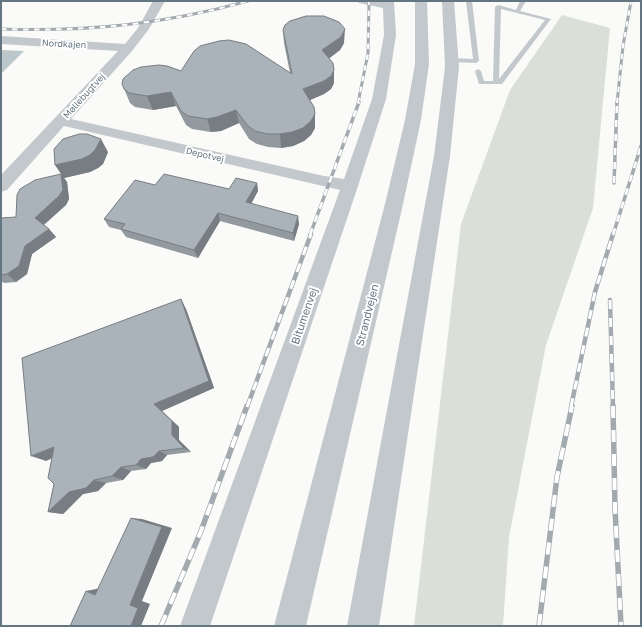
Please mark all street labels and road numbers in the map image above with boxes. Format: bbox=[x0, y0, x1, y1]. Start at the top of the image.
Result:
street label: Nordkajen bbox=[42, 37, 87, 50]
street label: Møllebugtvej bbox=[61, 71, 107, 120]
street label: Depotvej bbox=[185, 145, 225, 164]
street label: Strandvejen bbox=[353, 282, 381, 347]
street label: Bitumenvej bbox=[288, 286, 319, 346]

